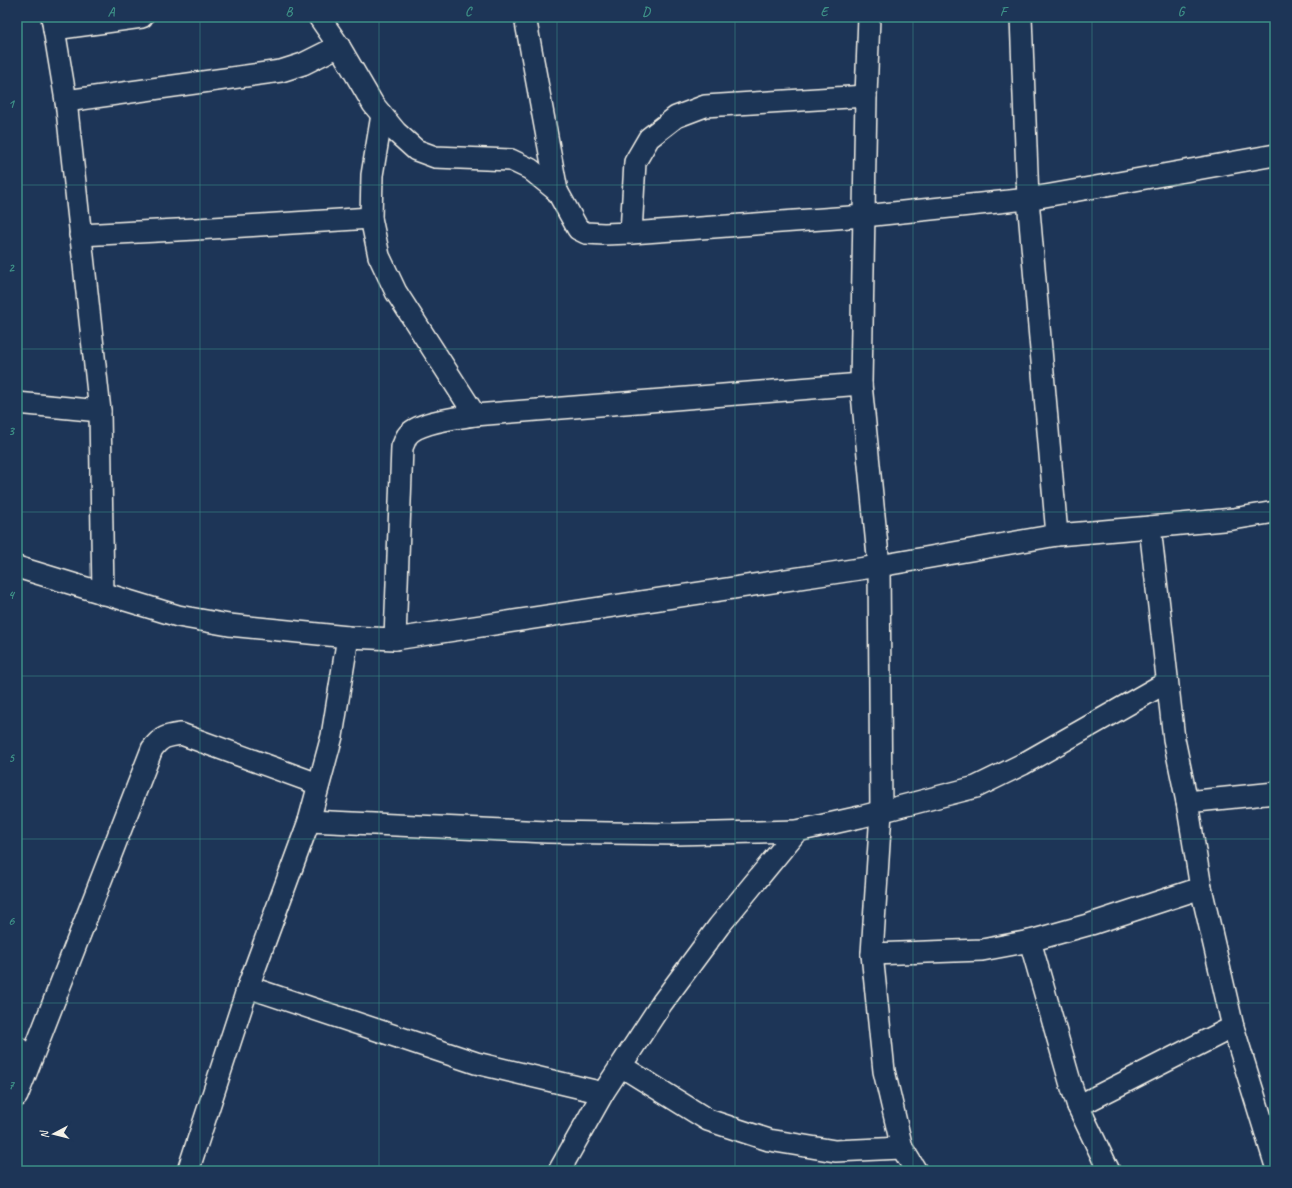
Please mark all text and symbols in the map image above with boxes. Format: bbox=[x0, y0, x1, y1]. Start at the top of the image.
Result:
text: A bbox=[108, 4, 116, 20]
text: B bbox=[286, 4, 294, 20]
text: C bbox=[465, 4, 473, 20]
text: D bbox=[642, 4, 651, 20]
text: E bbox=[821, 4, 830, 20]
text: F bbox=[1000, 4, 1009, 20]
text: G bbox=[1178, 4, 1186, 20]
text: 1 bbox=[8, 96, 16, 112]
text: 2 bbox=[8, 260, 15, 276]
text: 3 bbox=[8, 423, 15, 439]
text: 4 bbox=[8, 587, 16, 603]
text: 5 bbox=[8, 750, 15, 766]
text: 6 bbox=[8, 913, 15, 929]
text: 7 bbox=[8, 1077, 15, 1093]
north arrow bbox=[34, 1114, 74, 1154]
text: N bbox=[36, 1129, 51, 1139]

